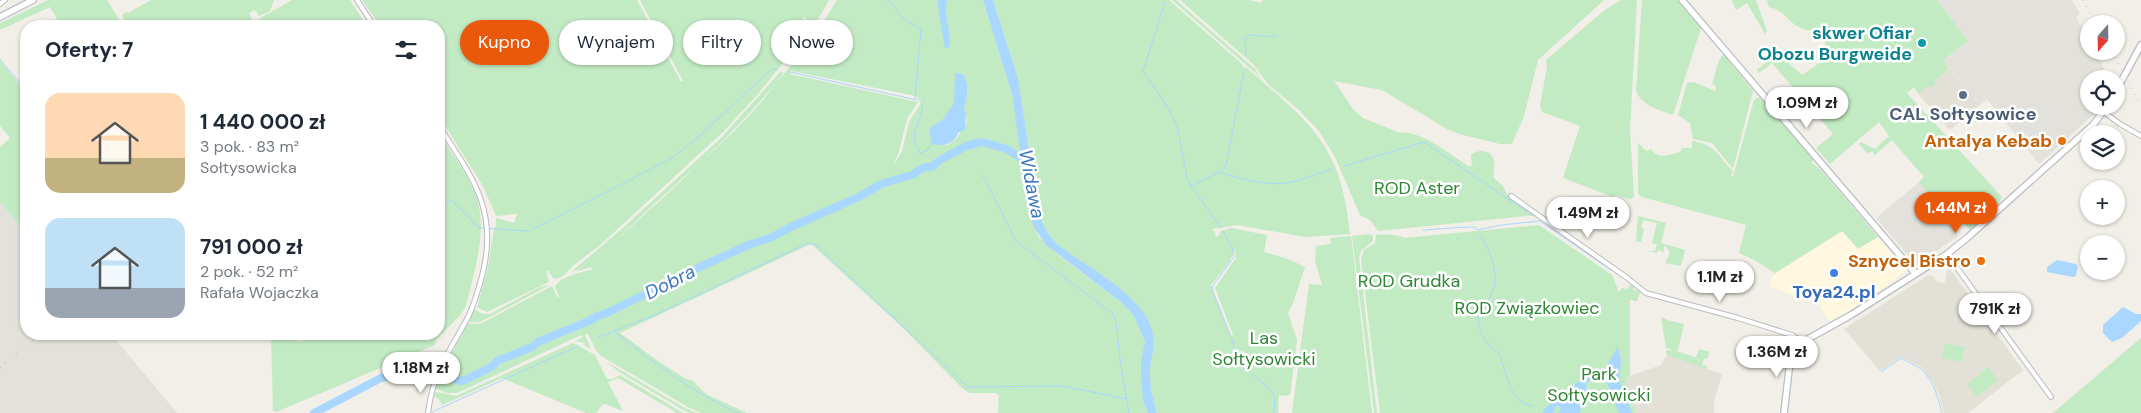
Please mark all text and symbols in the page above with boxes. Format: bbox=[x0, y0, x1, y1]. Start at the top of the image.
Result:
north arrow bbox=[2080, 15, 2125, 60]
map controls bbox=[2080, 15, 2125, 280]
chip: Kupno bbox=[460, 20, 549, 65]
chip: Wynajem bbox=[559, 20, 673, 65]
chip: Filtry bbox=[683, 20, 761, 65]
chip: Nowe bbox=[771, 20, 853, 65]
place label: skwer Ofiar Obozu Burgweide bbox=[1758, 21, 1912, 66]
text: Oferty: 7 bbox=[45, 36, 133, 64]
icon: filters bbox=[392, 36, 420, 64]
marker: skwer Ofiar Obozu Burgweide bbox=[1916, 37, 1928, 49]
button: locate bbox=[2080, 70, 2125, 115]
pin: 1.09M zł bbox=[1755, 86, 1859, 129]
marker: CAL Sołtysowice bbox=[1957, 89, 1969, 101]
text: 1.09M zł bbox=[1776, 92, 1838, 113]
place label: CAL Sołtysowice bbox=[1889, 102, 2037, 126]
text: 1 440 000 zł bbox=[200, 108, 325, 136]
icon: home bbox=[85, 113, 145, 173]
button: layers bbox=[2080, 125, 2125, 170]
place label: Antalya Kebab bbox=[1924, 129, 2052, 153]
marker: Antalya Kebab bbox=[2056, 135, 2068, 147]
text: 3 pok. · 83 m² bbox=[200, 136, 299, 157]
water label: Widawa bbox=[1013, 147, 1051, 221]
text: Sołtysowicka bbox=[200, 157, 297, 178]
park label: ROD Aster bbox=[1374, 176, 1460, 200]
button: + bbox=[2080, 180, 2125, 225]
pin: 1.44M zł bbox=[1904, 192, 2008, 234]
pin: 1.49M zł bbox=[1536, 196, 1640, 239]
text: 1.44M zł bbox=[1925, 197, 1987, 218]
text: 1.49M zł bbox=[1558, 202, 1618, 223]
text: 791 000 zł bbox=[200, 233, 303, 261]
button: − bbox=[2080, 235, 2125, 280]
icon: home bbox=[85, 238, 145, 298]
place label: Sznycel Bistro bbox=[1848, 249, 1971, 273]
marker: Sznycel Bistro bbox=[1975, 255, 1987, 267]
water label: Dobra bbox=[640, 259, 700, 305]
pin: 1.1M zł bbox=[1674, 260, 1766, 303]
text: 2 pok. · 52 m² bbox=[200, 261, 298, 282]
text: 1.1M zł bbox=[1697, 266, 1743, 287]
marker: Toya24.pl bbox=[1828, 267, 1840, 279]
park label: ROD Grudka bbox=[1358, 269, 1460, 293]
place label: Toya24.pl bbox=[1792, 280, 1876, 304]
text: Rafała Wojaczka bbox=[200, 282, 319, 303]
pin: 791K zł bbox=[1949, 292, 2041, 335]
park label: ROD Związkowiec bbox=[1455, 296, 1599, 320]
text: 791K zł bbox=[1969, 298, 2021, 319]
park label: Las Sołtysowicki bbox=[1212, 326, 1316, 371]
pin: 1.36M zł bbox=[1725, 336, 1829, 378]
text: 1.36M zł bbox=[1747, 341, 1807, 362]
pin: 1.18M zł bbox=[369, 352, 473, 394]
text: 1.18M zł bbox=[393, 357, 449, 378]
park label: Park Sołtysowicki bbox=[1547, 362, 1651, 407]

